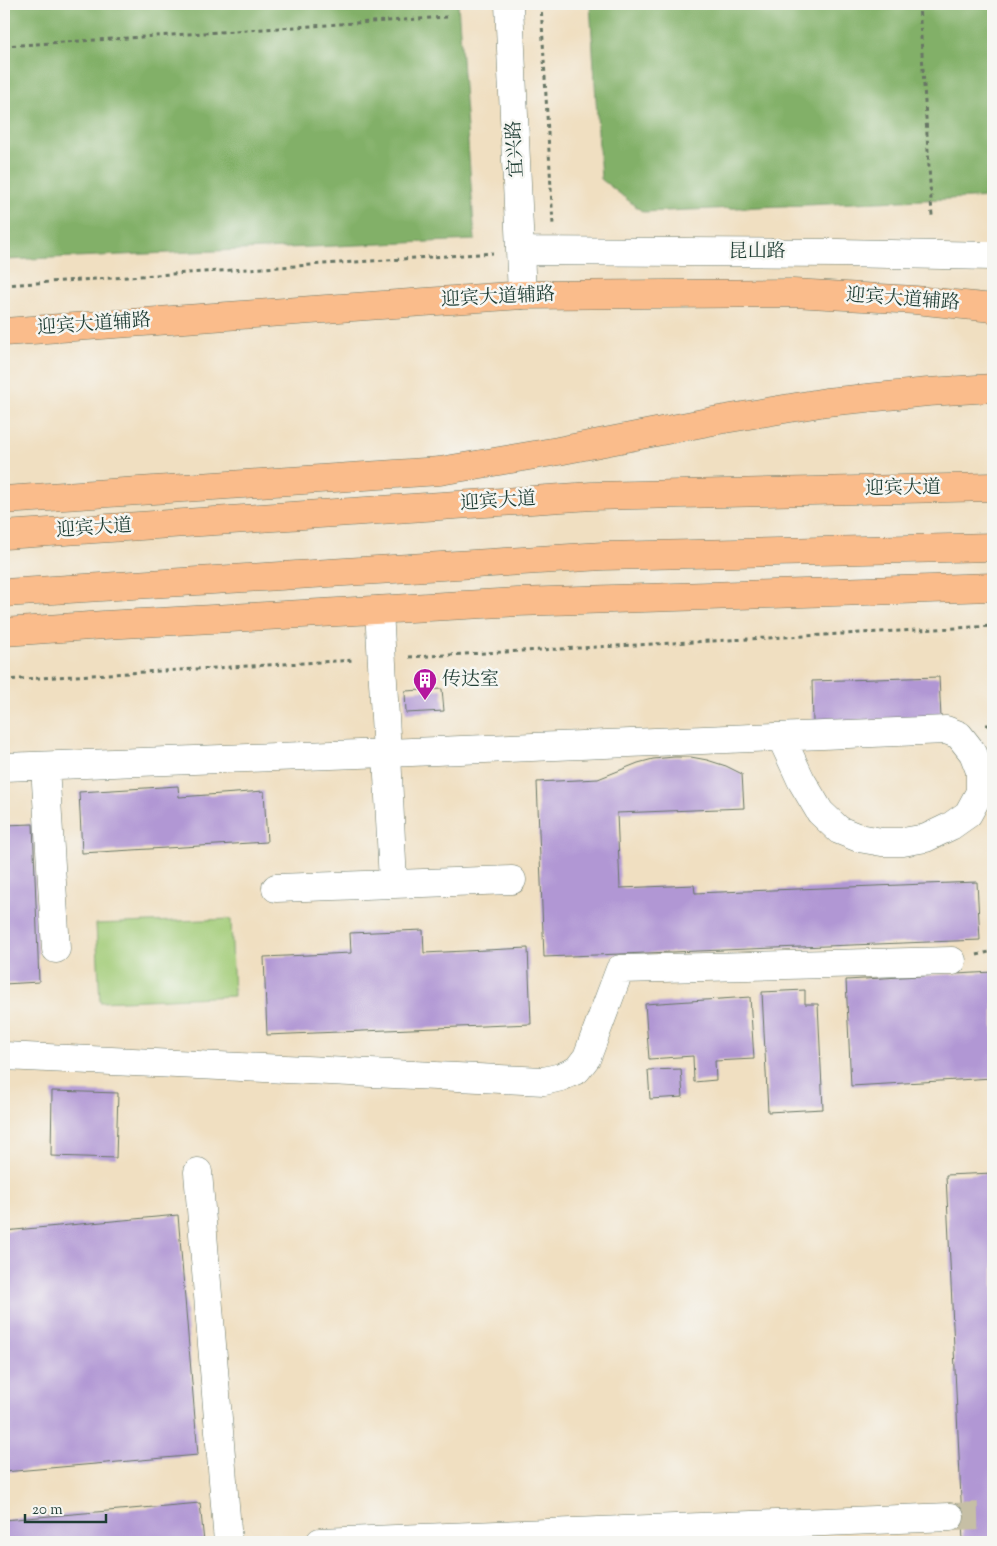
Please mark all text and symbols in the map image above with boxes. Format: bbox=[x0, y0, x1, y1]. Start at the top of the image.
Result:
street label: 宜兴路 bbox=[501, 120, 531, 178]
street label: 昆山路 bbox=[728, 239, 786, 266]
street label: 迎宾大道辅路 bbox=[440, 282, 556, 314]
street label: 迎宾大道辅路 bbox=[845, 283, 961, 317]
street label: 迎宾大道辅路 bbox=[36, 308, 152, 342]
street label: 迎宾大道 bbox=[865, 475, 941, 503]
street label: 迎宾大道 bbox=[459, 486, 537, 518]
street label: 迎宾大道 bbox=[55, 513, 133, 545]
building icon: 传达室 bbox=[412, 667, 438, 701]
place label: 传达室 bbox=[442, 667, 499, 694]
scale bar bbox=[25, 1491, 106, 1523]
text: 20 m bbox=[32, 1500, 63, 1521]

